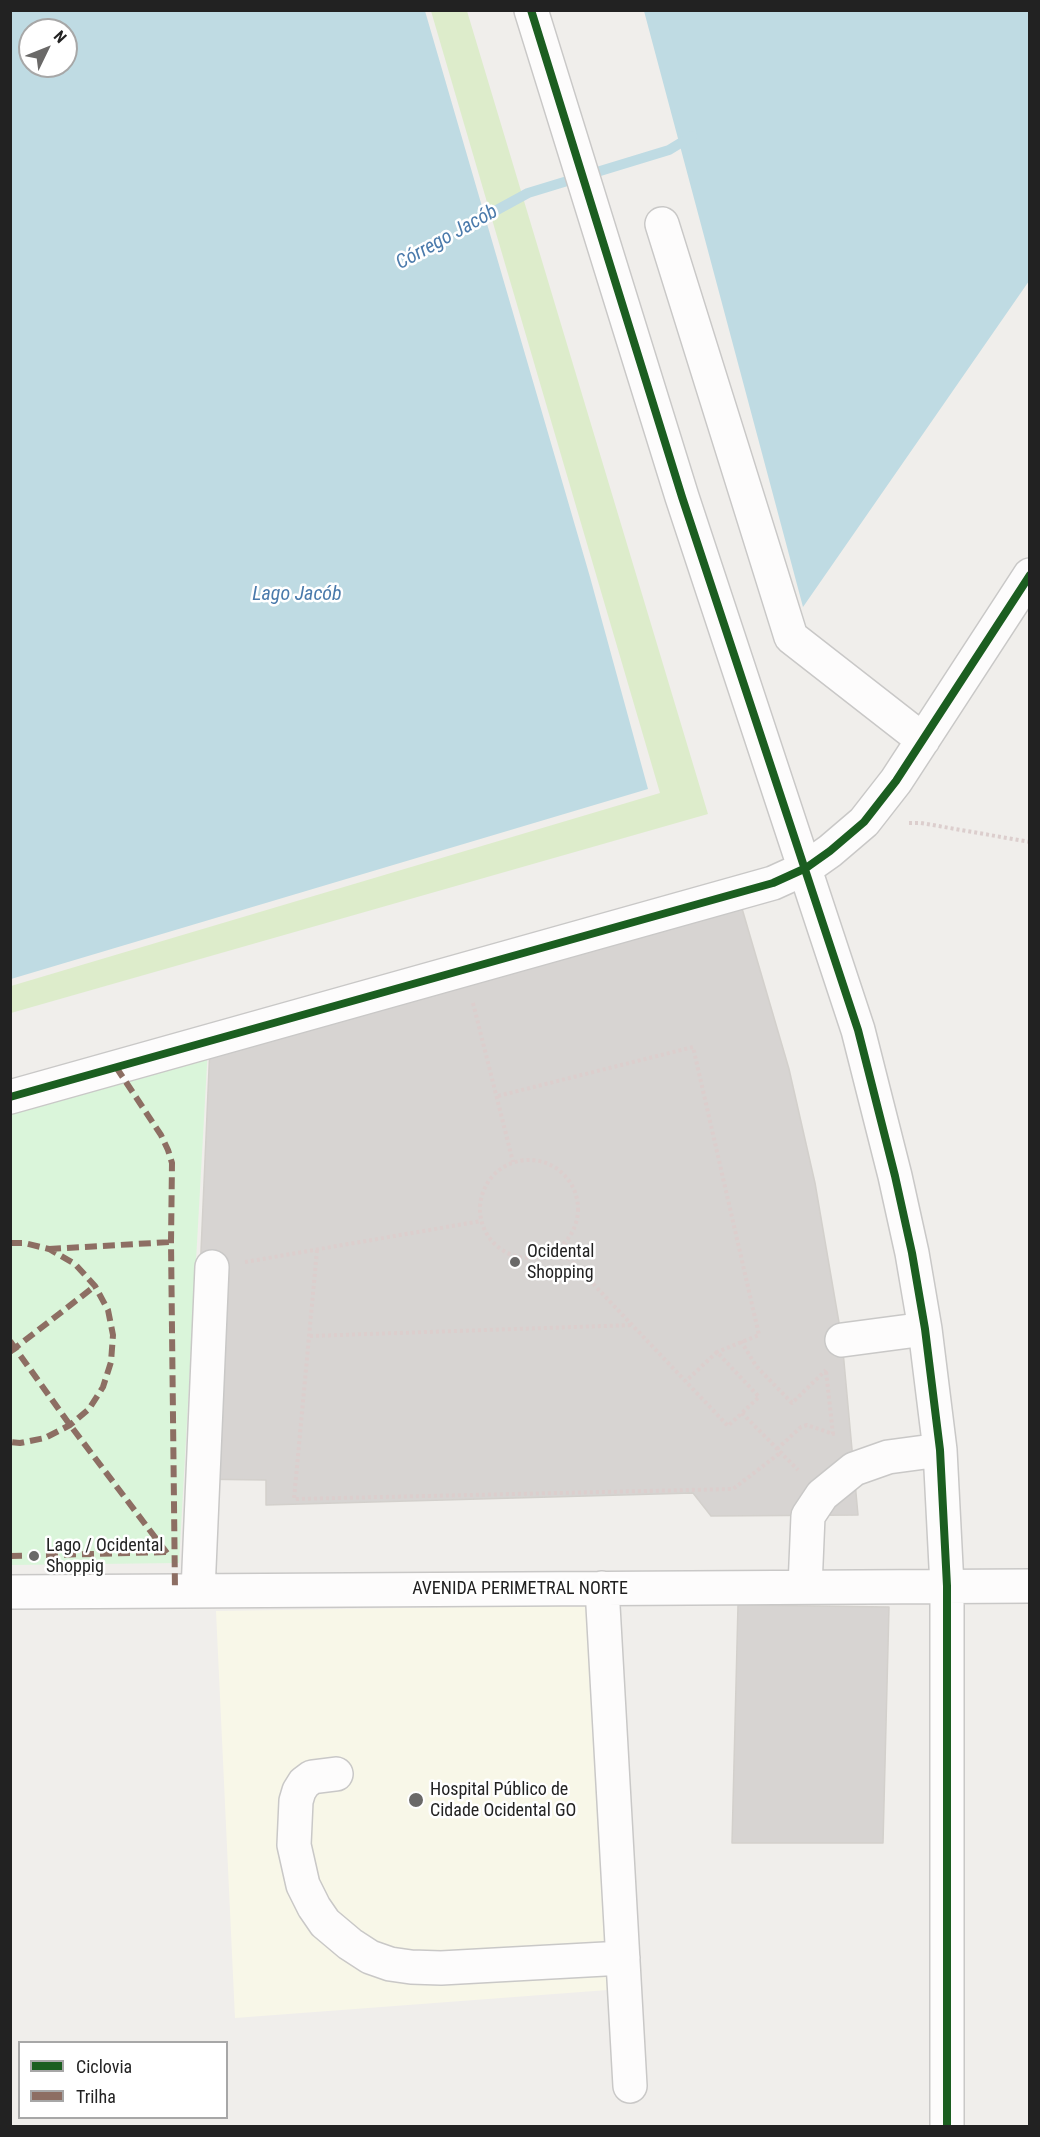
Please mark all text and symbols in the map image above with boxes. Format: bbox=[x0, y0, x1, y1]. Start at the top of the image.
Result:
north arrow bbox=[18, 18, 78, 78]
text: N bbox=[50, 27, 70, 47]
water label: Córrego Jacób bbox=[392, 200, 502, 276]
water label: Lago Jacób bbox=[252, 583, 342, 607]
place label: Ocidental Shopping bbox=[527, 1241, 594, 1284]
marker: Ocidental Shopping bbox=[508, 1255, 522, 1269]
place label: Lago / Ocidental Shoppig bbox=[46, 1535, 163, 1578]
marker: Lago / Ocidental Shoppig bbox=[27, 1549, 41, 1563]
street label: AVENIDA PERIMETRAL NORTE bbox=[412, 1578, 628, 1600]
place label: Hospital Público de Cidade Ocidental GO bbox=[430, 1779, 576, 1822]
marker: Hospital Público de Cidade Ocidental GO bbox=[407, 1791, 425, 1809]
legend bbox=[18, 2041, 228, 2119]
text: Ciclovia bbox=[76, 2056, 132, 2077]
text: Trilha bbox=[76, 2086, 116, 2107]

